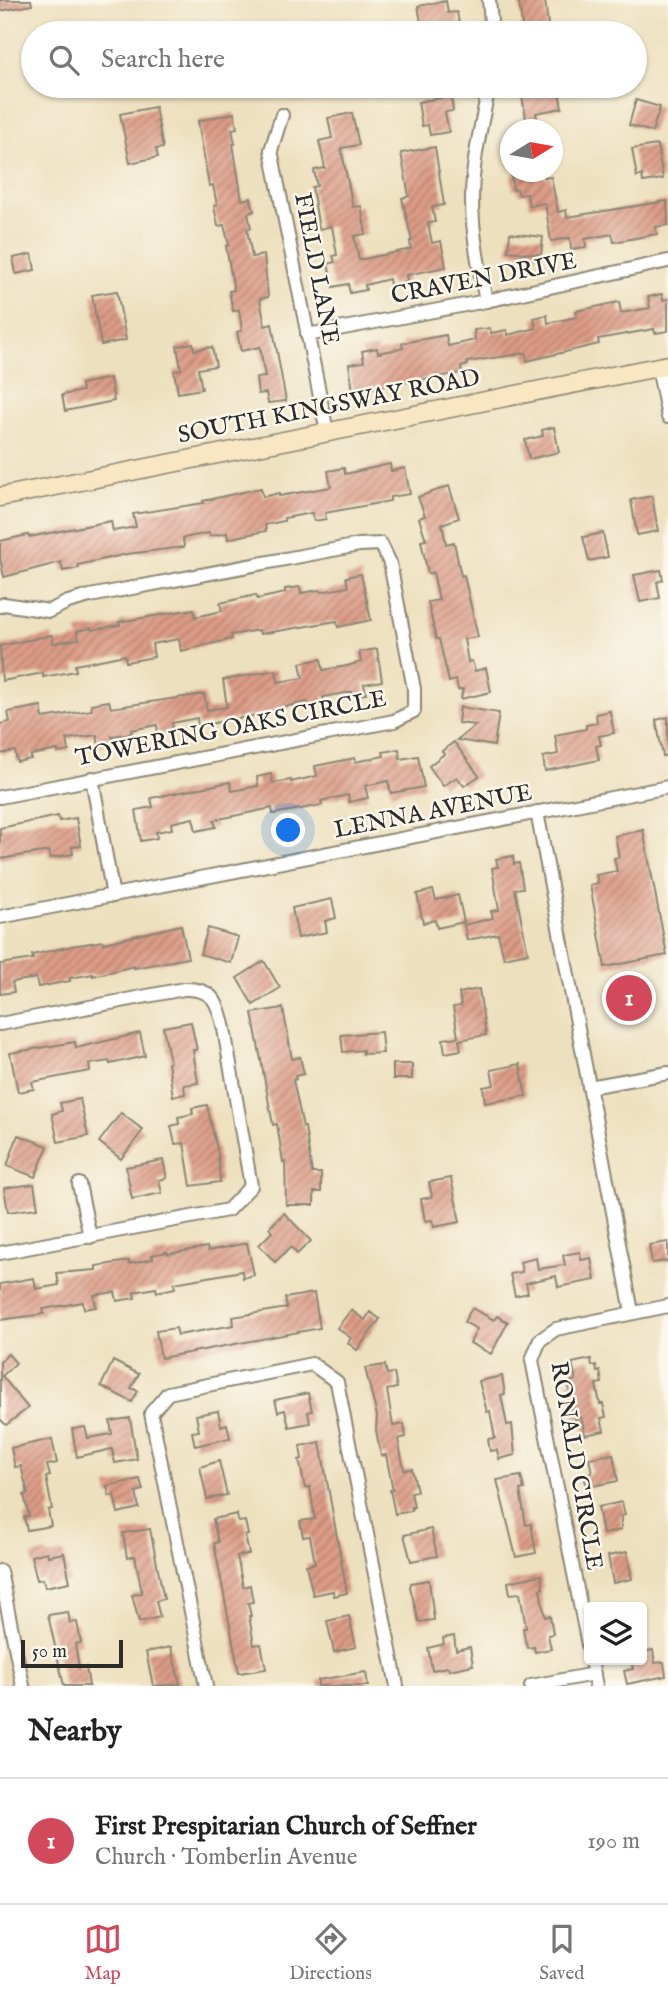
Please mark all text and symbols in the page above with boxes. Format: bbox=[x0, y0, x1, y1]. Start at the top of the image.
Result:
search box bbox=[21, 21, 647, 98]
icon: search bbox=[45, 41, 83, 79]
text: Search here bbox=[101, 43, 225, 76]
north arrow bbox=[500, 119, 563, 182]
street label: FIELD LANE bbox=[286, 190, 346, 348]
street label: CRAVEN DRIVE bbox=[389, 246, 579, 312]
street label: SOUTH KINGSWAY ROAD bbox=[175, 362, 483, 452]
street label: TOWERING OAKS CIRCLE bbox=[73, 684, 389, 774]
street label: LENNA AVENUE bbox=[331, 778, 535, 846]
your location bbox=[271, 813, 305, 847]
pin: 1 bbox=[606, 972, 652, 1024]
street label: RONALD CIRCLE bbox=[542, 1359, 610, 1573]
map controls bbox=[584, 1602, 647, 1665]
button: layers bbox=[584, 1602, 647, 1665]
scale bar bbox=[21, 1637, 122, 1669]
text: 50 m bbox=[32, 1640, 67, 1664]
text: Nearby bbox=[28, 1713, 121, 1751]
text: First Prespitarian Church of Seffner bbox=[95, 1810, 477, 1843]
text: 1 bbox=[47, 1827, 55, 1856]
text: 190 m bbox=[587, 1827, 640, 1856]
text: Church · Tomberlin Avenue bbox=[95, 1843, 357, 1872]
tab: Map bbox=[84, 1920, 122, 1986]
tab: Directions bbox=[289, 1920, 372, 1986]
tab: Saved bbox=[539, 1920, 584, 1986]

